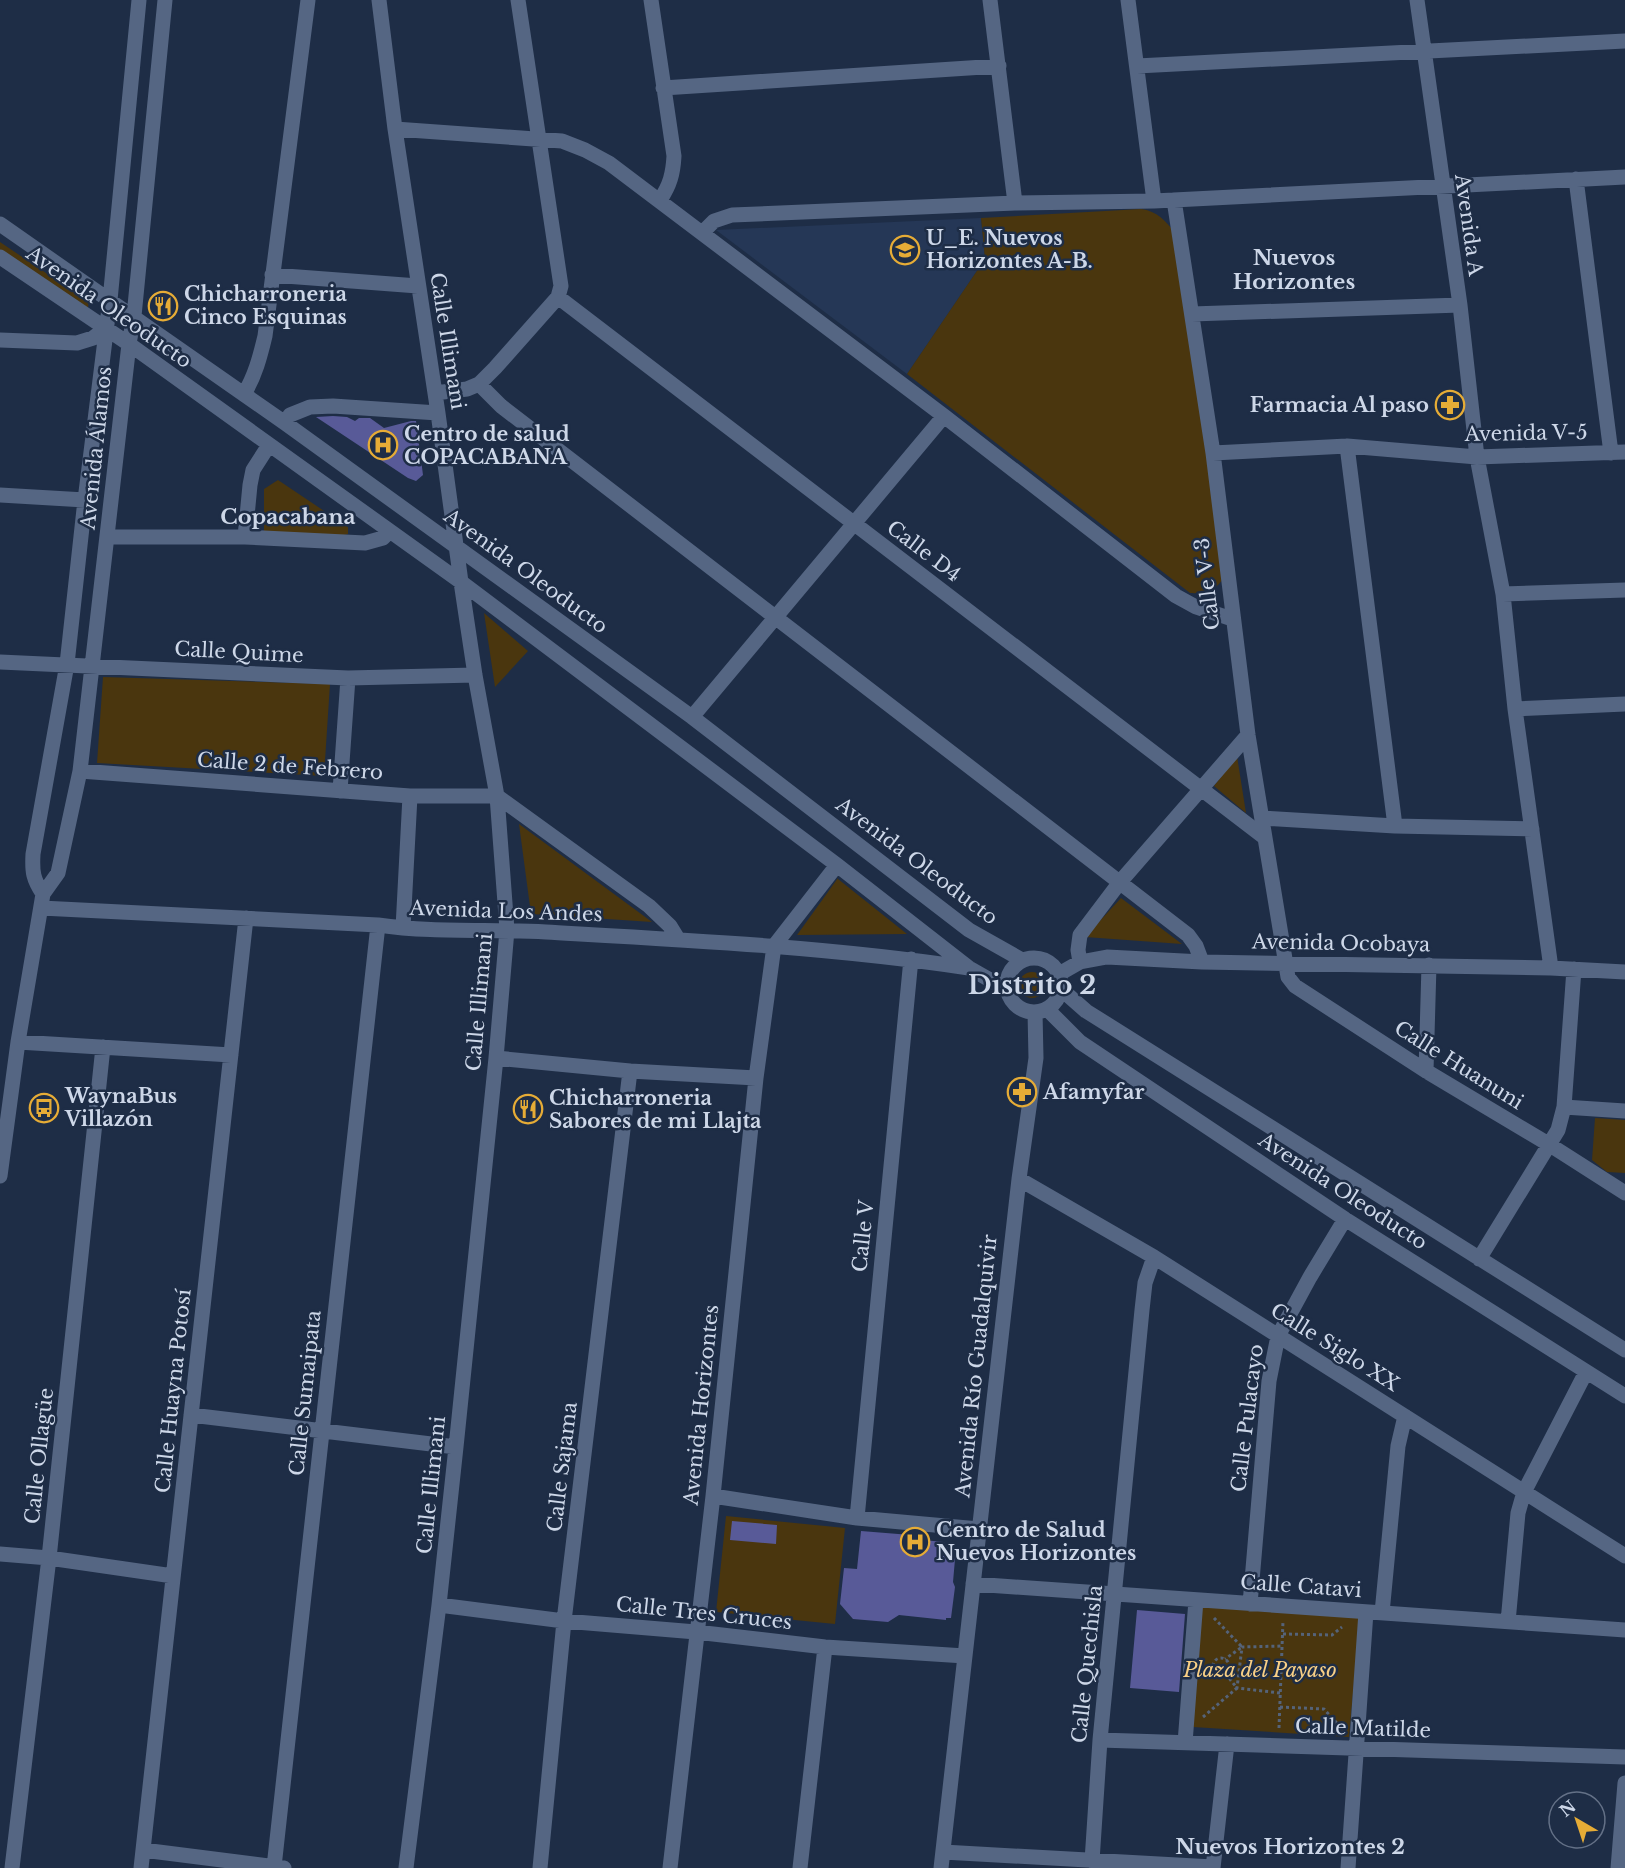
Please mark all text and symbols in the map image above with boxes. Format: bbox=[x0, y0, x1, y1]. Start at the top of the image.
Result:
street label: Avenida A bbox=[1450, 171, 1488, 278]
place label: U_E. Nuevos Horizontes A-B. bbox=[926, 226, 1093, 273]
school or university icon: U_E. Nuevos Horizontes A-B. bbox=[889, 234, 921, 266]
street label: Avenida Oleoducto bbox=[21, 240, 196, 373]
district label: Nuevos Horizontes bbox=[1233, 245, 1355, 295]
street label: Calle Illimani bbox=[425, 271, 471, 411]
place label: Chicharroneria Cinco Esquinas bbox=[184, 282, 347, 329]
restaurant icon: Chicharroneria Cinco Esquinas bbox=[147, 290, 179, 322]
street label: Avenida Álamos bbox=[74, 365, 117, 532]
pharmacy icon: Farmacia Al paso bbox=[1434, 389, 1466, 421]
place label: Farmacia Al paso bbox=[1250, 393, 1429, 417]
street label: Avenida V-5 bbox=[1463, 420, 1588, 446]
place label: Centro de salud COPACABANA bbox=[404, 422, 570, 469]
hospital icon: Centro de salud COPACABANA bbox=[367, 429, 399, 461]
street label: Avenida Oleoducto bbox=[439, 503, 612, 638]
district label: Copacabana bbox=[220, 504, 356, 530]
street label: Calle D4 bbox=[882, 515, 966, 587]
street label: Calle V-3 bbox=[1189, 536, 1225, 632]
street label: Calle Quime bbox=[174, 637, 304, 667]
street label: Calle 2 de Febrero bbox=[196, 748, 384, 784]
street label: Avenida Oleoducto bbox=[831, 792, 1003, 930]
street label: Avenida Los Andes bbox=[408, 896, 603, 926]
street label: Avenida Ocobaya bbox=[1251, 929, 1431, 957]
street label: Calle Illimani bbox=[461, 932, 497, 1072]
district label: Distrito 2 bbox=[968, 969, 1096, 1001]
street label: Calle Huanuni bbox=[1390, 1016, 1528, 1114]
pharmacy icon: Afamyfar bbox=[1006, 1076, 1038, 1108]
place label: Afamyfar bbox=[1042, 1080, 1144, 1104]
place label: WaynaBus Villazón bbox=[64, 1084, 177, 1131]
place label: Chicharroneria Sabores de mi Llajta bbox=[549, 1086, 762, 1133]
bus stop icon: WaynaBus Villazón bbox=[28, 1092, 60, 1124]
restaurant icon: Chicharroneria Sabores de mi Llajta bbox=[512, 1093, 544, 1125]
street label: Avenida Oleoducto bbox=[1253, 1127, 1432, 1254]
street label: Calle V bbox=[847, 1199, 879, 1273]
street label: Avenida Río Guadalquivir bbox=[950, 1233, 1002, 1500]
street label: Calle Huayna Potosí bbox=[150, 1287, 196, 1494]
street label: Calle Siglo XX bbox=[1266, 1298, 1404, 1396]
street label: Avenida Horizontes bbox=[678, 1303, 723, 1508]
street label: Calle Sumaipata bbox=[284, 1308, 326, 1477]
street label: Calle Pulacayo bbox=[1226, 1343, 1268, 1493]
street label: Calle Ollagüe bbox=[20, 1387, 58, 1525]
street label: Calle Sajama bbox=[542, 1400, 582, 1533]
street label: Calle Illimani bbox=[412, 1415, 450, 1555]
place label: Centro de Salud Nuevos Horizontes bbox=[936, 1518, 1136, 1565]
hospital icon: Centro de Salud Nuevos Horizontes bbox=[899, 1526, 931, 1558]
street label: Calle Catavi bbox=[1239, 1570, 1363, 1602]
street label: Calle Quechisla bbox=[1067, 1583, 1107, 1744]
street label: Calle Tres Cruces bbox=[615, 1592, 793, 1634]
park label: Plaza del Payaso bbox=[1182, 1658, 1337, 1682]
street label: Calle Matilde bbox=[1295, 1714, 1431, 1742]
north arrow bbox=[1547, 1790, 1607, 1850]
text: N bbox=[1555, 1796, 1580, 1821]
district label: Nuevos Horizontes 2 bbox=[1175, 1834, 1405, 1860]

